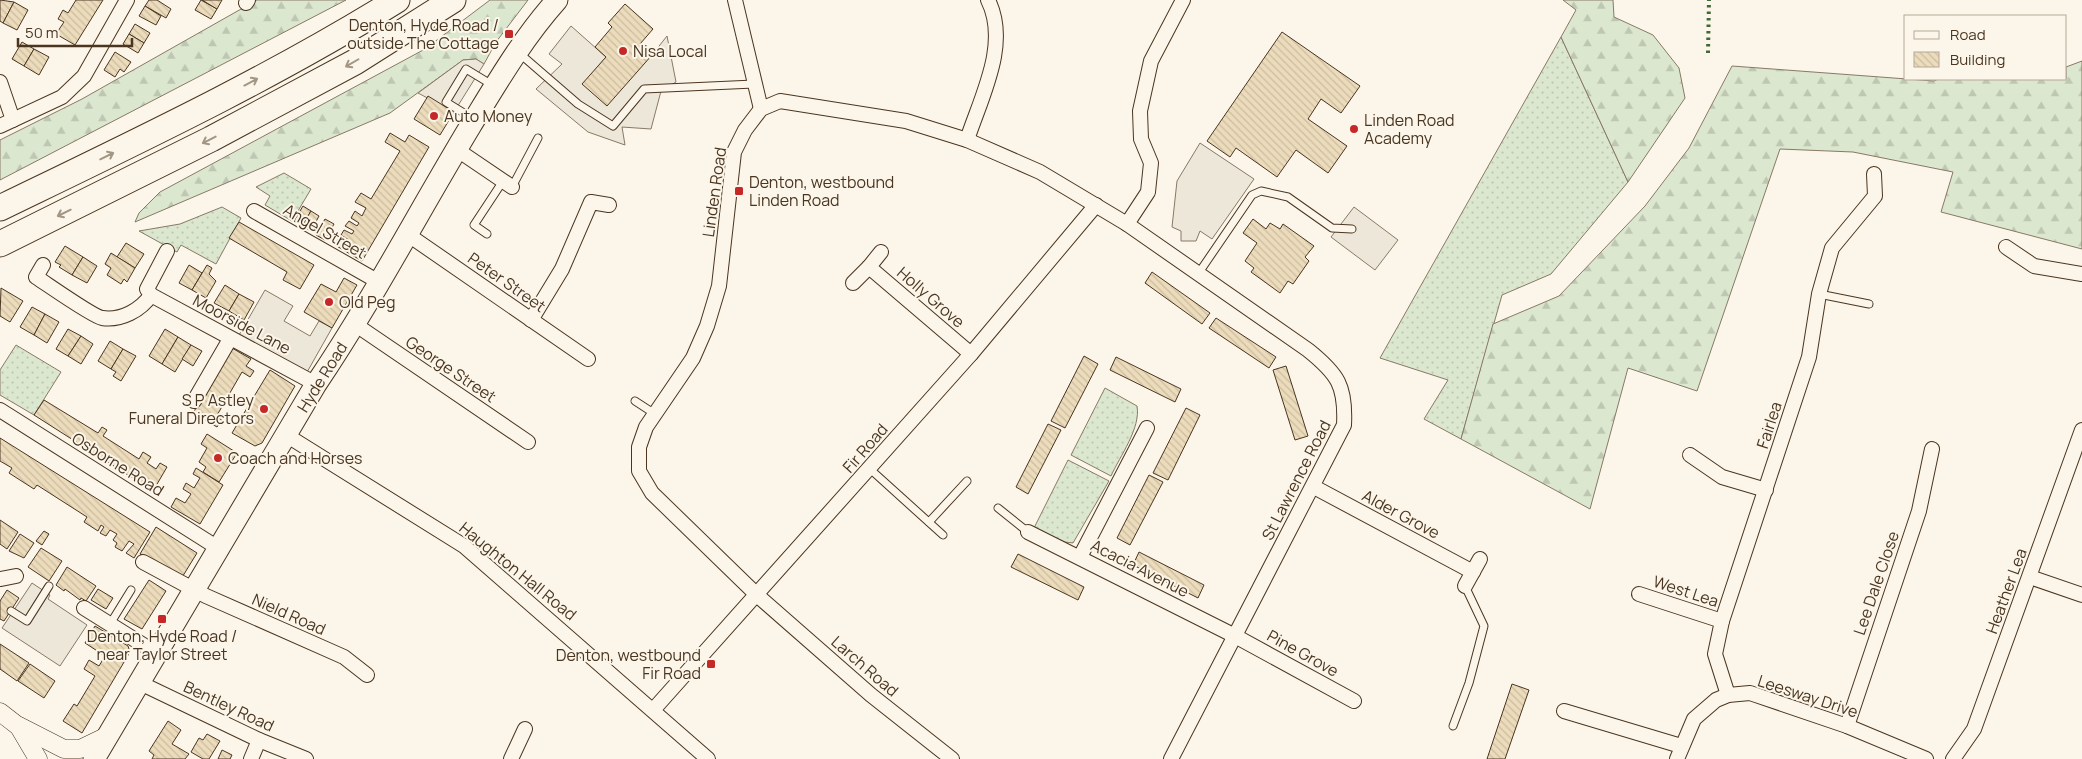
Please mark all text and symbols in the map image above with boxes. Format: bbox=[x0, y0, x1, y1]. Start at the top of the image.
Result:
place label: Denton, Hyde Road / outside The Cottage bbox=[347, 14, 499, 54]
scale bar bbox=[18, 15, 131, 47]
legend bbox=[1904, 15, 2067, 80]
text: 50 m bbox=[25, 22, 59, 43]
text: Road bbox=[1950, 24, 1986, 45]
marker: Denton, Hyde Road / outside The Cottage bbox=[503, 28, 515, 40]
place label: Nisa Local bbox=[633, 40, 707, 62]
marker: Nisa Local bbox=[617, 45, 629, 57]
text: Building bbox=[1950, 49, 2005, 70]
one-way arrow bbox=[346, 59, 360, 69]
one-way arrow bbox=[244, 77, 259, 87]
place label: Auto Money bbox=[444, 105, 533, 127]
place label: Linden Road Academy bbox=[1364, 109, 1455, 149]
marker: Auto Money bbox=[428, 110, 440, 122]
marker: Linden Road Academy bbox=[1348, 123, 1360, 135]
one-way arrow bbox=[202, 136, 217, 145]
street label: Linden Road bbox=[697, 146, 731, 238]
one-way arrow bbox=[99, 151, 114, 161]
place label: Denton, westbound Linden Road bbox=[749, 171, 894, 211]
marker: Denton, westbound Linden Road bbox=[733, 185, 745, 197]
street label: Angel Street bbox=[279, 198, 371, 264]
one-way arrow bbox=[57, 209, 72, 218]
street label: Peter Street bbox=[464, 247, 550, 317]
street label: Holly Grove bbox=[893, 262, 969, 332]
street label: Moorside Lane bbox=[189, 289, 295, 359]
place label: Old Peg bbox=[339, 291, 395, 313]
marker: Old Peg bbox=[323, 296, 335, 308]
street label: George Street bbox=[402, 331, 500, 407]
street label: Hyde Road bbox=[292, 338, 352, 416]
place label: S P Astley Funeral Directors bbox=[129, 389, 255, 429]
street label: Fairlea bbox=[1751, 399, 1787, 451]
marker: S P Astley Funeral Directors bbox=[258, 403, 270, 415]
street label: St Lawrence Road bbox=[1256, 416, 1336, 544]
street label: Fir Road bbox=[837, 419, 893, 477]
street label: Osborne Road bbox=[68, 427, 168, 501]
place label: Coach and Horses bbox=[228, 447, 362, 469]
marker: Coach and Horses bbox=[212, 452, 224, 464]
street label: Alder Grove bbox=[1358, 484, 1444, 544]
street label: Haughton Hall Road bbox=[455, 517, 581, 625]
street label: Lee Dale Close bbox=[1848, 528, 1904, 638]
street label: Acacia Avenue bbox=[1087, 534, 1193, 602]
street label: Heather Lea bbox=[1980, 545, 2032, 637]
street label: West Lea bbox=[1650, 570, 1722, 612]
street label: Nield Road bbox=[249, 588, 329, 640]
marker: Denton, Hyde Road / near Taylor Street bbox=[156, 613, 168, 625]
street label: Pine Grove bbox=[1263, 624, 1343, 682]
place label: Denton, Hyde Road / near Taylor Street bbox=[87, 625, 237, 665]
street label: Larch Road bbox=[827, 631, 903, 701]
place label: Denton, westbound Fir Road bbox=[556, 644, 701, 684]
marker: Denton, westbound Fir Road bbox=[705, 658, 717, 670]
street label: Leesway Drive bbox=[1755, 669, 1861, 723]
street label: Bentley Road bbox=[180, 675, 278, 737]

